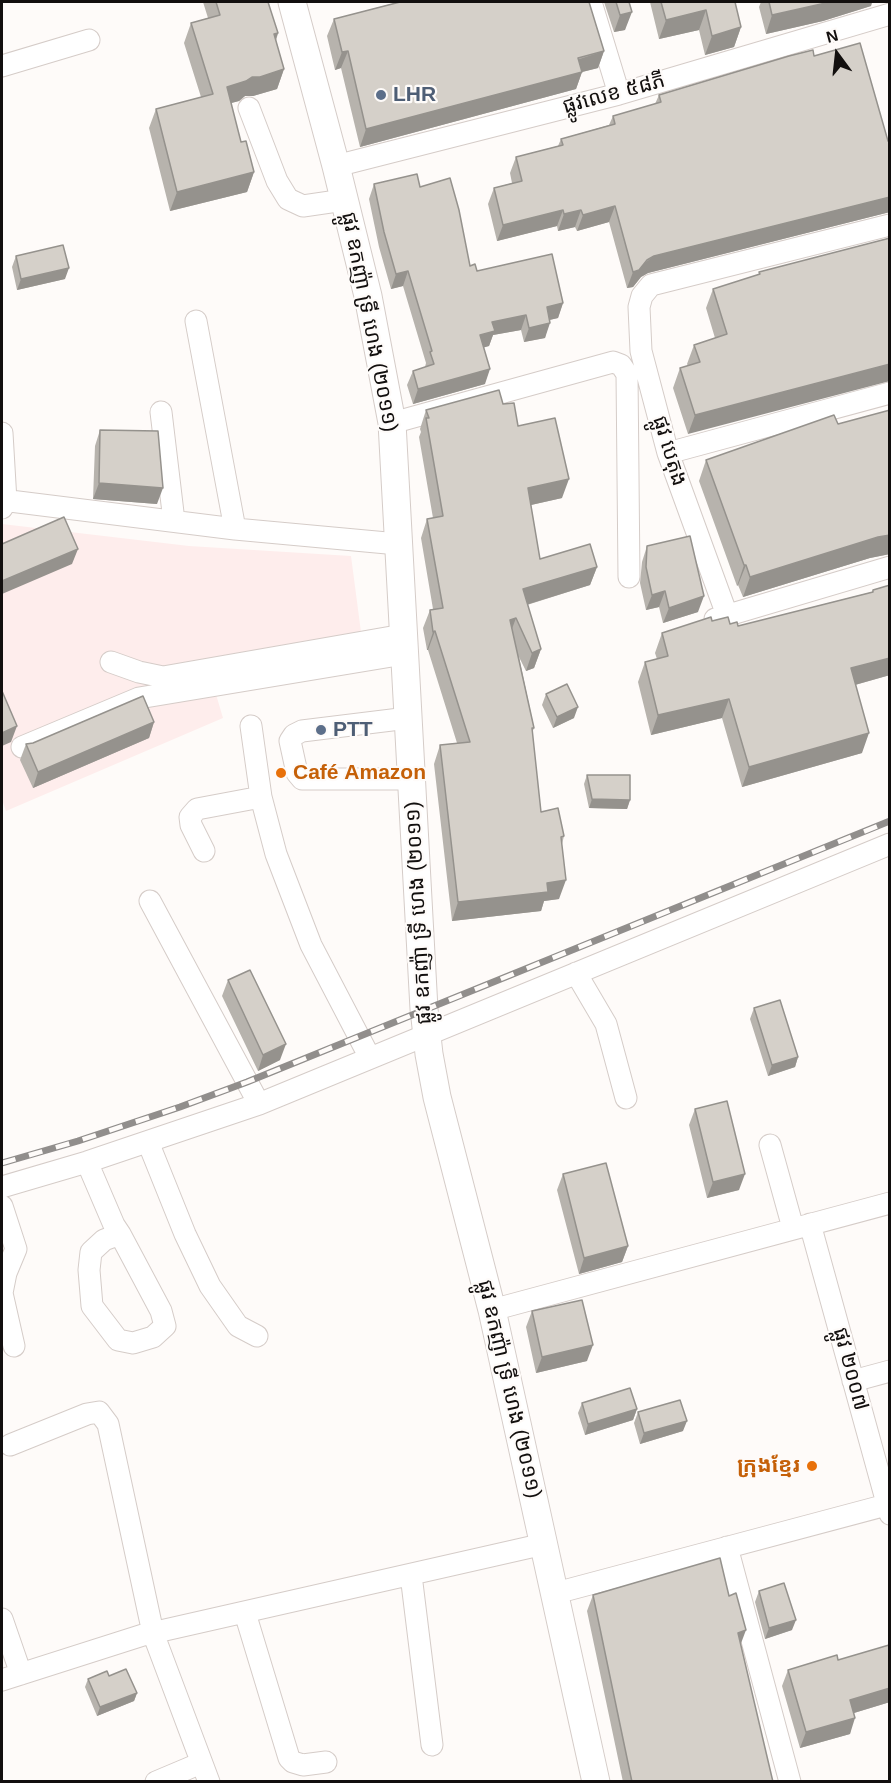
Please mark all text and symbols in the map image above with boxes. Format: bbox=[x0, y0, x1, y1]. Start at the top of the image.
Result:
north arrow bbox=[807, 24, 867, 84]
text: N bbox=[824, 26, 840, 46]
street label: ផ្លូវលេខ ៥៨ភី bbox=[560, 68, 668, 120]
place label: LHR bbox=[393, 82, 436, 108]
marker: LHR bbox=[374, 88, 388, 102]
street label: ផ្លូវ ឧកញ៉ា ទ្រី ហេង (២០១១) bbox=[335, 210, 403, 434]
street label: ផ្លូវ បេតុង bbox=[646, 413, 692, 489]
place label: PTT bbox=[333, 717, 373, 743]
marker: PTT bbox=[314, 723, 328, 737]
place label: Café Amazon bbox=[293, 760, 426, 786]
marker: Café Amazon bbox=[274, 766, 288, 780]
street label: ផ្លូវ ឧកញ៉ា ទ្រី ហេង (២០១១) bbox=[401, 801, 437, 1025]
street label: ផ្លូវ ឧកញ៉ា ទ្រី ហេង (២០១១) bbox=[472, 1277, 546, 1501]
street label: ផ្លូវ ២០០៧ bbox=[827, 1325, 873, 1413]
place label: ក្រុងខ្មែរ bbox=[737, 1453, 800, 1479]
marker: ក្រុងខ្មែរ bbox=[805, 1459, 819, 1473]

